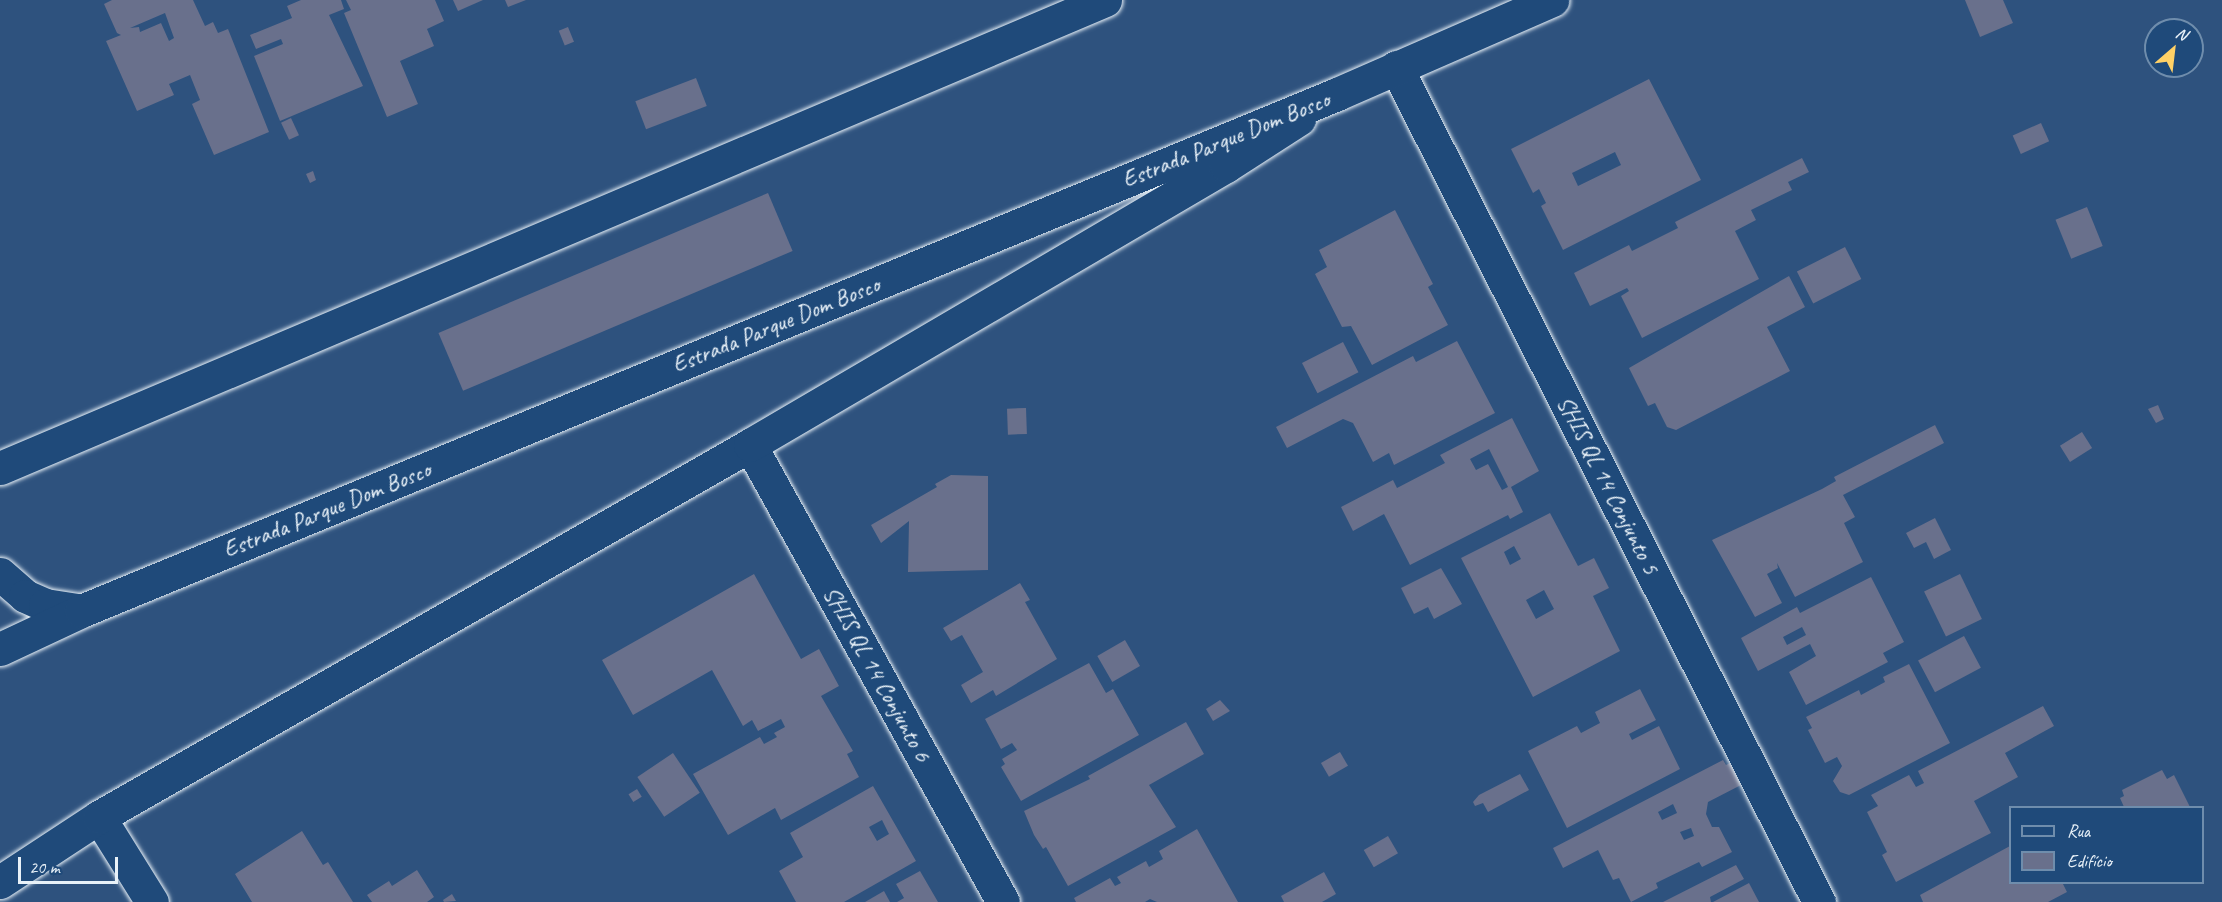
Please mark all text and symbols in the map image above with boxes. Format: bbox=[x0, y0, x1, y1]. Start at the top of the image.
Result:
north arrow bbox=[2144, 18, 2204, 78]
text: N bbox=[2172, 23, 2191, 45]
street label: Estrada Parque Dom Bosco bbox=[1118, 85, 1334, 195]
street label: Estrada Parque Dom Bosco bbox=[668, 270, 884, 380]
street label: SHIS QL 14 Conjunto 5 bbox=[1551, 391, 1665, 579]
street label: Estrada Parque Dom Bosco bbox=[219, 455, 435, 565]
street label: SHIS QL 14 Conjunto 6 bbox=[817, 581, 937, 767]
legend bbox=[2009, 806, 2204, 884]
text: Rua bbox=[2067, 820, 2090, 842]
scale bar bbox=[21, 845, 122, 883]
text: Edifício bbox=[2067, 850, 2112, 872]
text: 20 m bbox=[29, 856, 60, 878]

